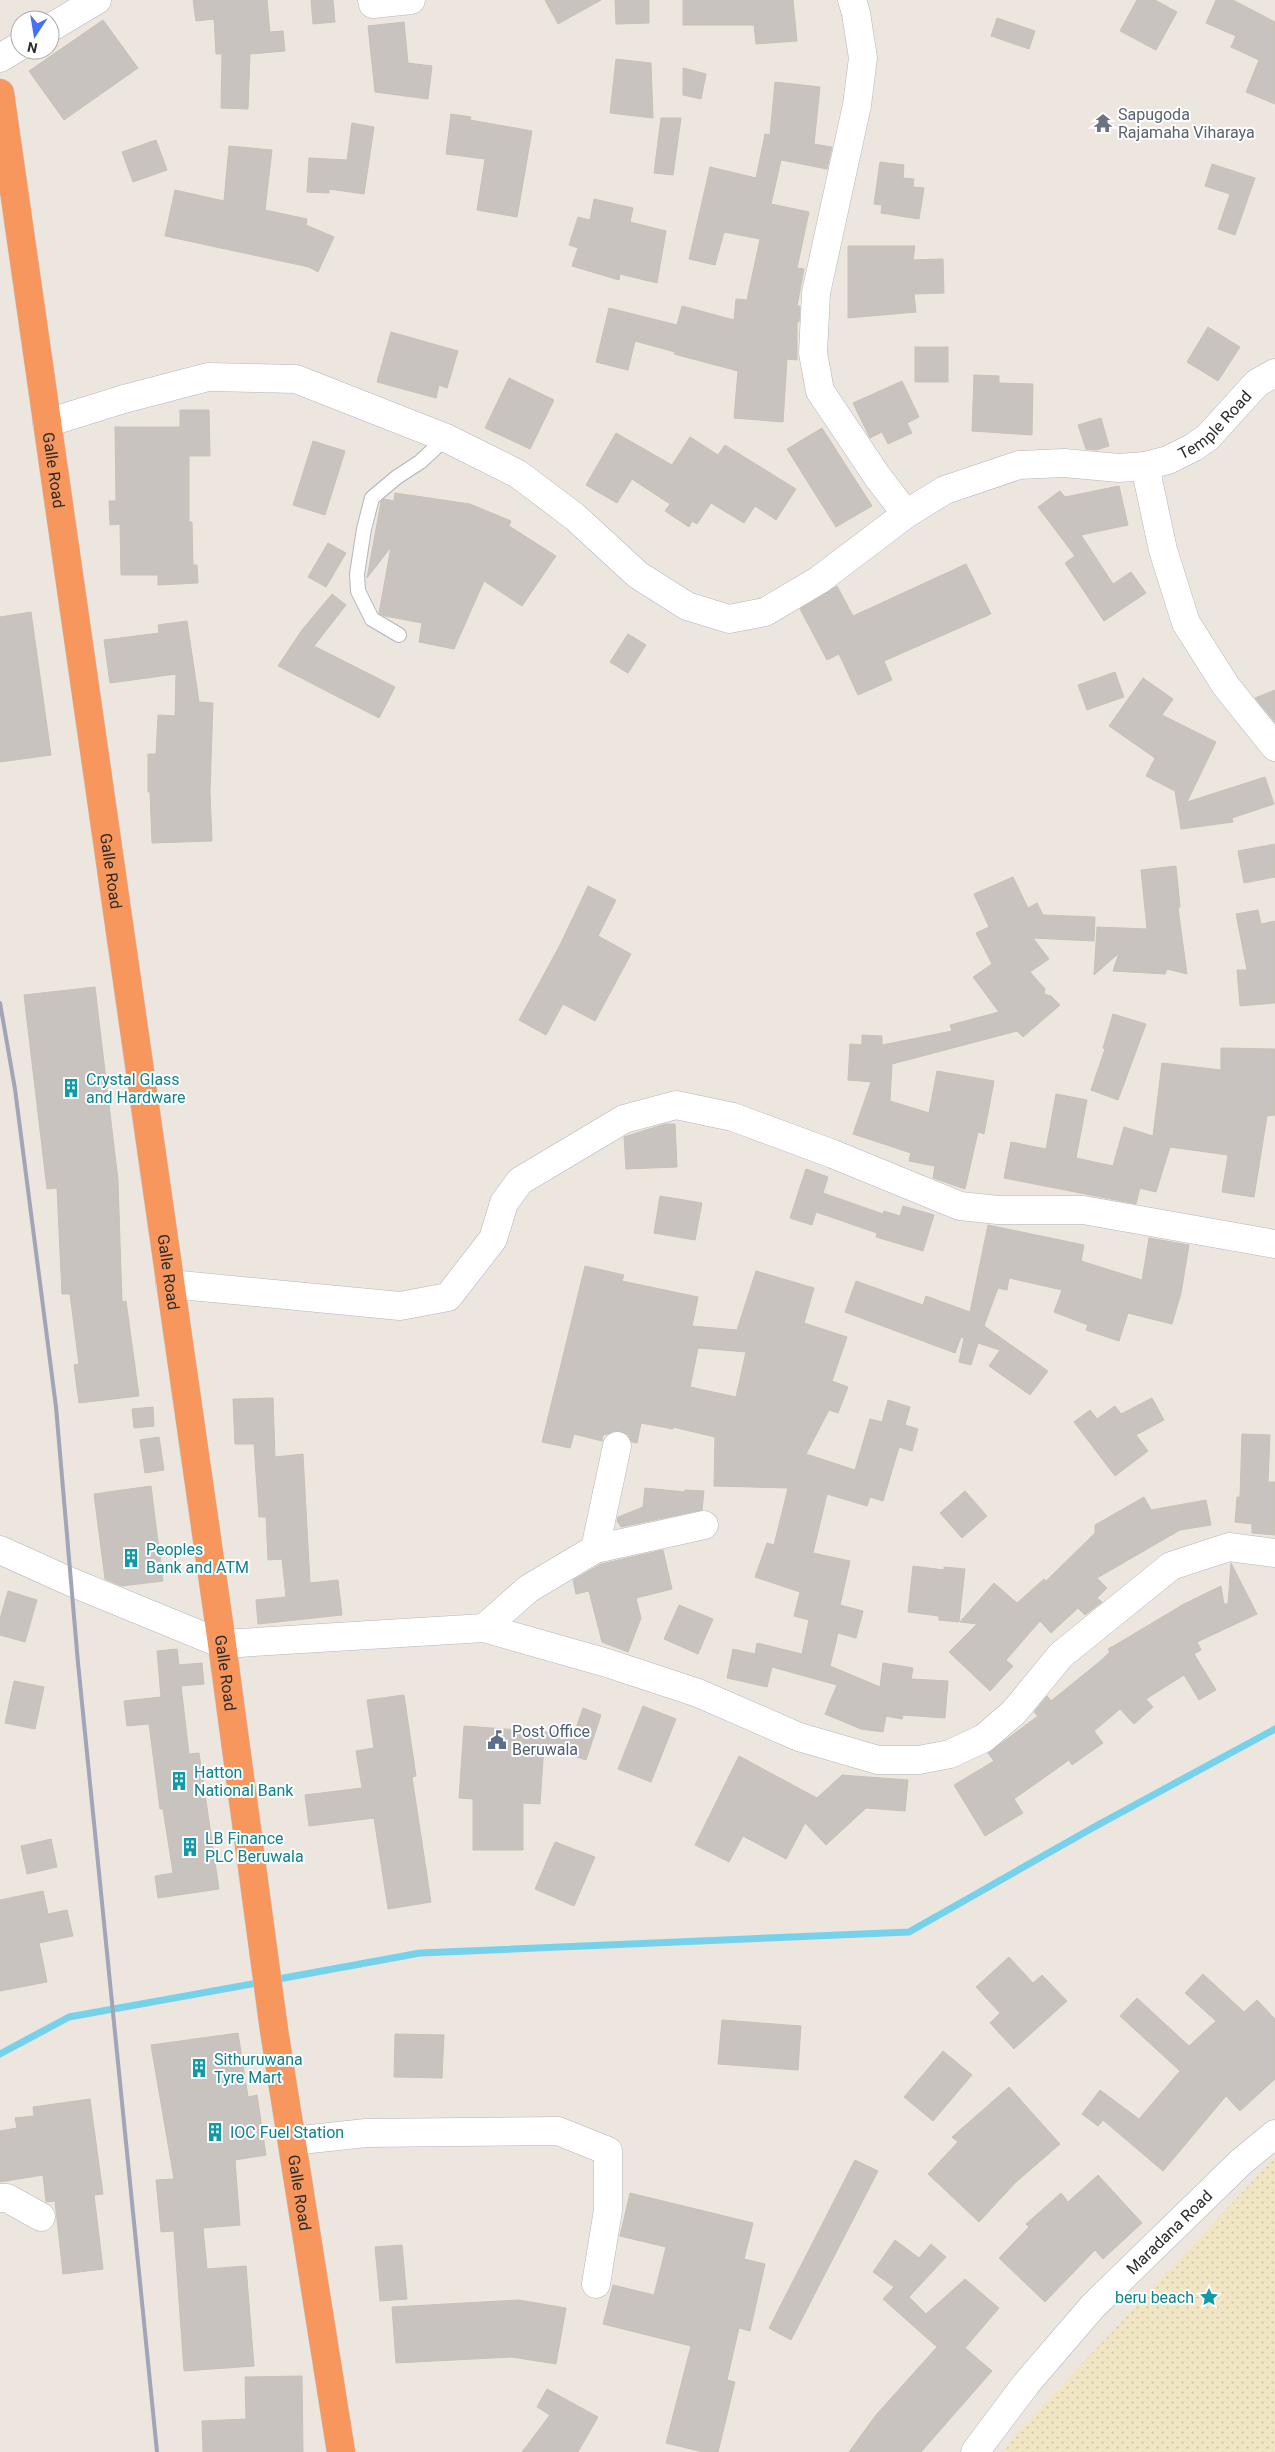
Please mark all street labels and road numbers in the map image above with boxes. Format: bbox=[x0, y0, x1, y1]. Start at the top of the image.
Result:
street label: Temple Road bbox=[1175, 387, 1255, 463]
street label: Galle Road bbox=[39, 431, 69, 509]
street label: Galle Road bbox=[97, 832, 126, 910]
street label: Galle Road bbox=[154, 1233, 184, 1311]
street label: Galle Road bbox=[211, 1634, 240, 1712]
street label: Galle Road bbox=[284, 2153, 315, 2232]
street label: Maradana Road bbox=[1122, 2186, 1216, 2278]

